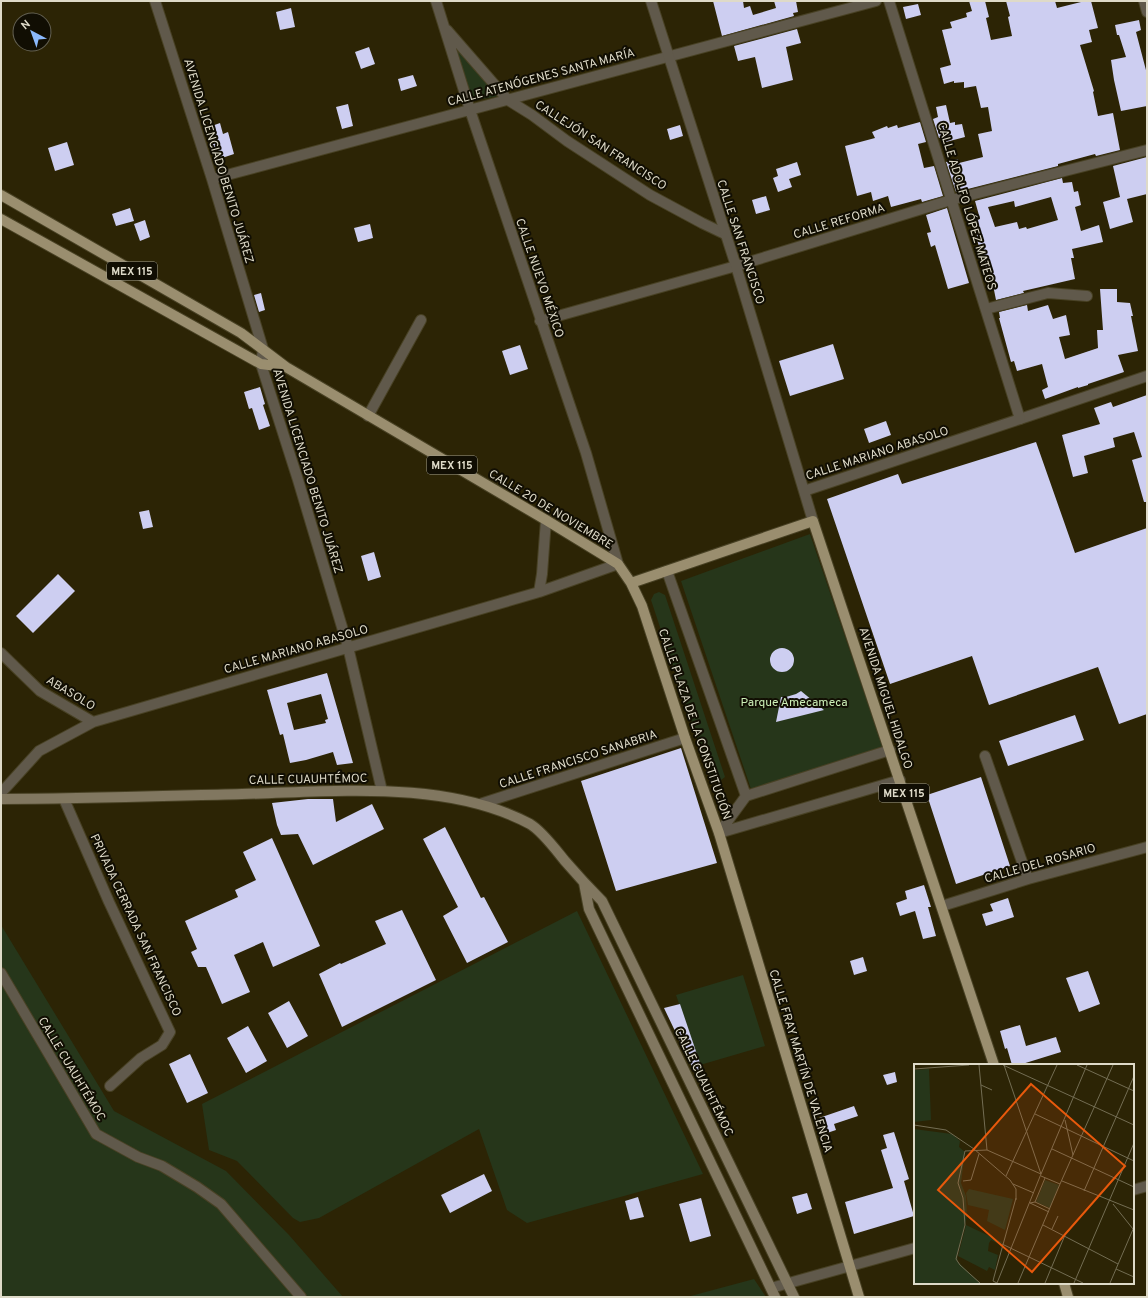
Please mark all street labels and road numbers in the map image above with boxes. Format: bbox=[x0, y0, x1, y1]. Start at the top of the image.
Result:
street label: CALLE ATENÓGENES SANTA MARÍA bbox=[446, 45, 637, 111]
street label: AVENIDA LICENCIADO BENITO JUÁREZ bbox=[179, 57, 257, 266]
street label: CALLEJÓN SAN FRANCISCO bbox=[532, 97, 669, 194]
street label: CALLE ADOLFO LÓPEZ MATEOS bbox=[933, 120, 999, 292]
street label: CALLE SAN FRANCISCO bbox=[712, 178, 768, 307]
street label: CALLE REFORMA bbox=[792, 200, 887, 243]
street label: CALLE NUEVO MÉXICO bbox=[511, 216, 567, 340]
road number: MEX 115 bbox=[107, 262, 157, 280]
street label: AVENIDA LICENCIADO BENITO JUÁREZ bbox=[268, 367, 346, 576]
street label: CALLE MARIANO ABASOLO bbox=[804, 423, 951, 485]
road number: MEX 115 bbox=[427, 456, 477, 474]
street label: CALLE 20 DE NOVIEMBRE bbox=[485, 466, 616, 553]
street label: CALLE MARIANO ABASOLO bbox=[222, 622, 370, 678]
street label: AVENIDA MIGUEL HIDALGO bbox=[855, 625, 916, 771]
street label: CALLE PLAZA DE LA CONSTITUCIÓN bbox=[654, 627, 734, 822]
street label: ABASOLO bbox=[43, 673, 98, 715]
street label: CALLE FRANCISCO SANABRIA bbox=[497, 727, 659, 793]
street label: CALLE CUAUHTÉMOC bbox=[248, 771, 368, 789]
road number: MEX 115 bbox=[879, 784, 929, 802]
street label: PRIVADA CERRADA SAN FRANCISCO bbox=[86, 832, 185, 1019]
street label: CALLE DEL ROSARIO bbox=[983, 840, 1098, 887]
street label: CALLE FRAY MARTÍN DE VALENCIA bbox=[765, 968, 836, 1155]
street label: CALLE CUAUHTÉMOC bbox=[34, 1014, 109, 1125]
street label: CALLE CUAUHTÉMOC bbox=[670, 1026, 736, 1140]

